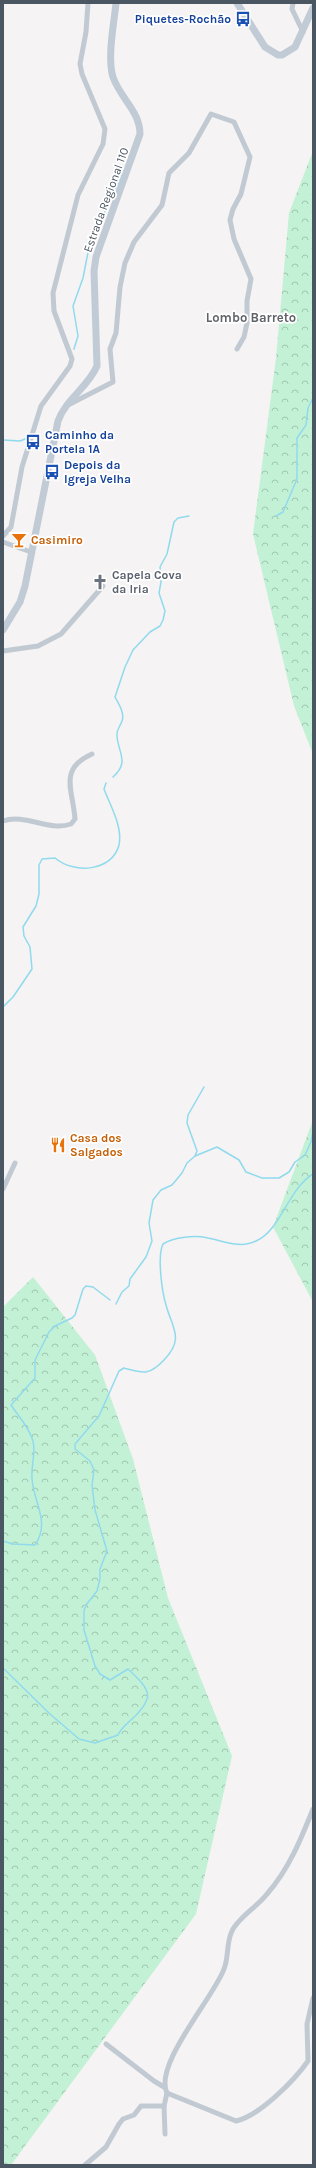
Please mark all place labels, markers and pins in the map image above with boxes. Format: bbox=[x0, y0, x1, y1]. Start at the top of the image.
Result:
bus stop icon: Piquetes-Rochão bbox=[234, 10, 252, 28]
place label: Piquetes-Rochão bbox=[135, 12, 231, 26]
place label: Caminho da Portela 1A bbox=[45, 428, 114, 456]
bus stop icon: Caminho da Portela 1A bbox=[24, 433, 42, 451]
place label: Depois da Igreja Velha bbox=[64, 458, 131, 486]
bus stop icon: Depois da Igreja Velha bbox=[43, 463, 61, 481]
bar icon: Casimiro bbox=[10, 531, 28, 549]
place label: Casimiro bbox=[31, 533, 83, 547]
place label: Capela Cova da Iria bbox=[112, 568, 182, 596]
church icon: Capela Cova da Iria bbox=[91, 573, 109, 591]
place label: Casa dos Salgados bbox=[70, 1131, 123, 1159]
restaurant icon: Casa dos Salgados bbox=[49, 1136, 67, 1154]

